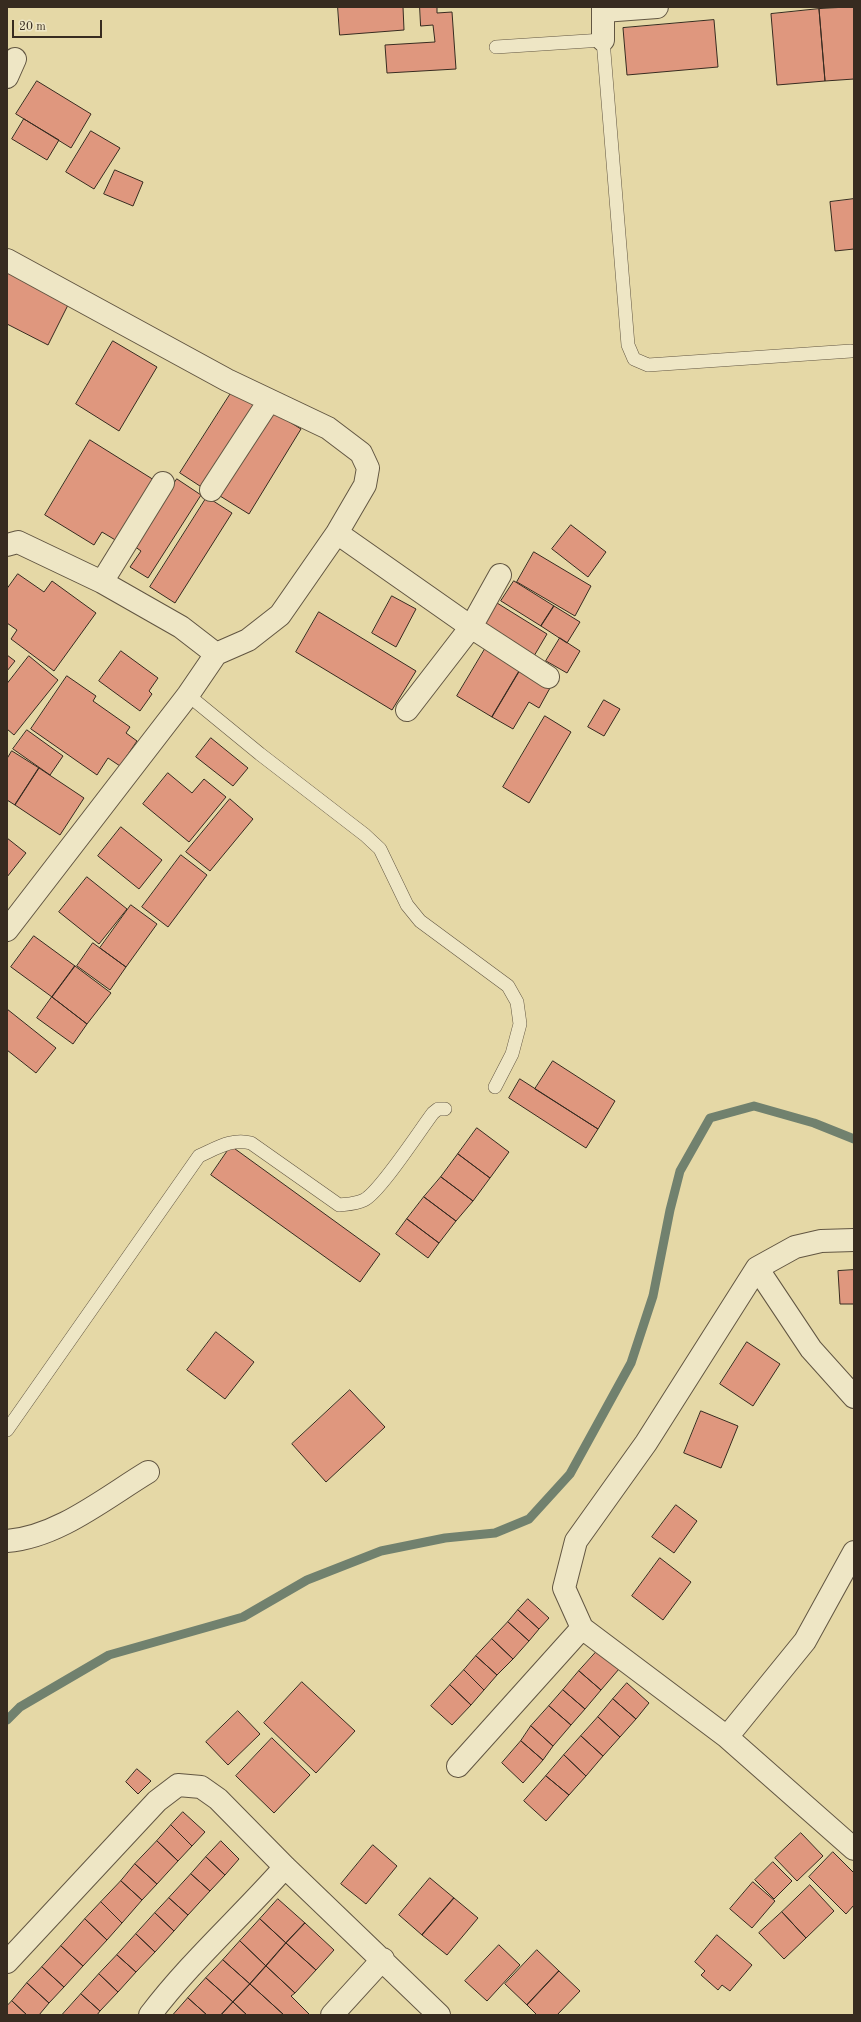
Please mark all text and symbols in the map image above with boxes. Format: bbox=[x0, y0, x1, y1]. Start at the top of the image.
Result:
scale bar bbox=[14, 12, 104, 38]
text: 20 m bbox=[19, 21, 46, 33]

